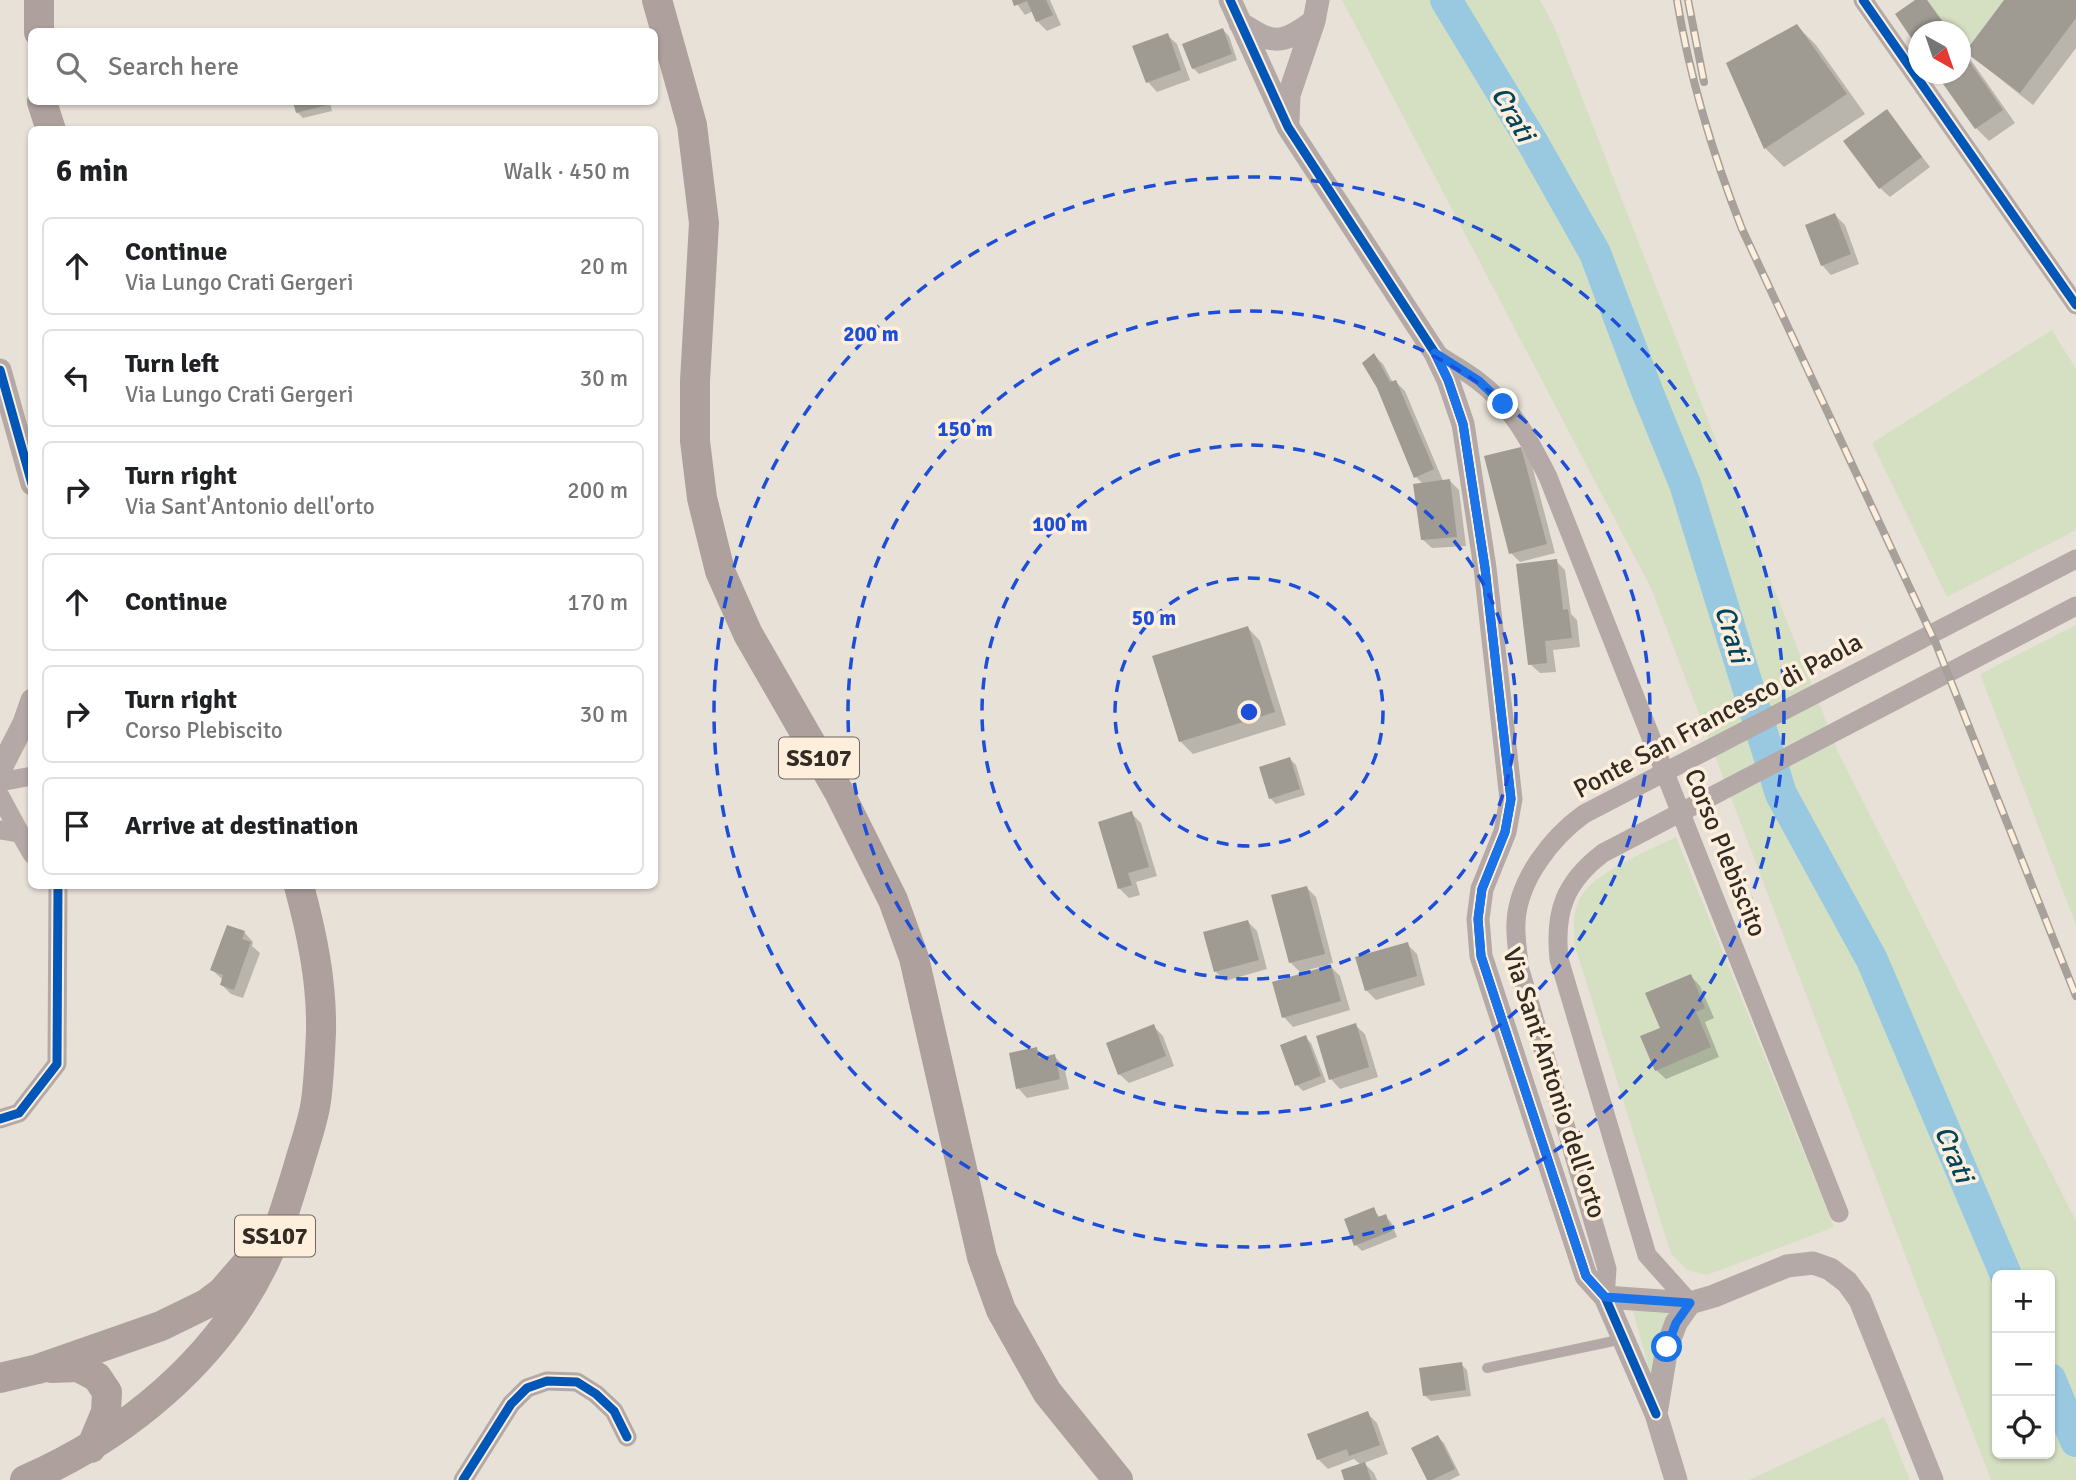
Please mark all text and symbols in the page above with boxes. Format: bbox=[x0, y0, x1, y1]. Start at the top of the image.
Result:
north arrow bbox=[1908, 21, 1971, 84]
search box bbox=[28, 28, 658, 105]
icon: search bbox=[52, 48, 90, 86]
text: Search here bbox=[108, 51, 239, 83]
water label: Crati bbox=[1484, 80, 1544, 150]
text: 6 min bbox=[56, 153, 128, 190]
text: Walk · 450 m bbox=[504, 157, 630, 186]
text: Continue bbox=[125, 236, 227, 268]
icon: ahead bbox=[58, 247, 96, 285]
text: 20 m bbox=[580, 252, 628, 281]
text: Via Lungo Crati Gergeri bbox=[125, 268, 353, 297]
text: 200 m bbox=[843, 321, 899, 347]
text: Turn left bbox=[125, 348, 219, 380]
icon: left bbox=[58, 359, 96, 397]
text: 30 m bbox=[580, 364, 628, 393]
text: Via Lungo Crati Gergeri bbox=[125, 380, 353, 409]
route end bbox=[1487, 388, 1518, 419]
text: 150 m bbox=[937, 416, 993, 442]
text: Turn right bbox=[125, 460, 237, 492]
icon: right bbox=[58, 471, 96, 509]
text: 200 m bbox=[567, 476, 628, 505]
text: Via Sant'Antonio dell'orto bbox=[125, 492, 375, 521]
text: 100 m bbox=[1032, 511, 1088, 537]
icon: ahead bbox=[58, 583, 96, 621]
text: Continue bbox=[125, 586, 227, 618]
text: 170 m bbox=[567, 588, 628, 617]
water label: Crati bbox=[1707, 601, 1758, 669]
text: 50 m bbox=[1132, 605, 1176, 631]
street label: Ponte San Francesco di Paola bbox=[1568, 626, 1868, 806]
text: Turn right bbox=[125, 684, 237, 716]
icon: right bbox=[58, 695, 96, 733]
text: 30 m bbox=[580, 700, 628, 729]
centre of rings bbox=[1237, 700, 1261, 724]
text: Corso Plebiscito bbox=[125, 716, 283, 745]
road number: SS107 bbox=[779, 738, 859, 778]
street label: Corso Plebiscito bbox=[1677, 764, 1773, 942]
icon: arrive bbox=[58, 807, 96, 845]
text: Arrive at destination bbox=[125, 810, 358, 842]
street label: Via Sant'Antonio dell'orto bbox=[1495, 944, 1613, 1222]
water label: Crati bbox=[1927, 1120, 1982, 1190]
road number: SS107 bbox=[235, 1216, 315, 1256]
map controls bbox=[1992, 1270, 2055, 1459]
button: + bbox=[1992, 1270, 2055, 1333]
route start bbox=[1651, 1331, 1682, 1362]
button: − bbox=[1992, 1333, 2055, 1396]
button: locate bbox=[1992, 1396, 2055, 1459]

